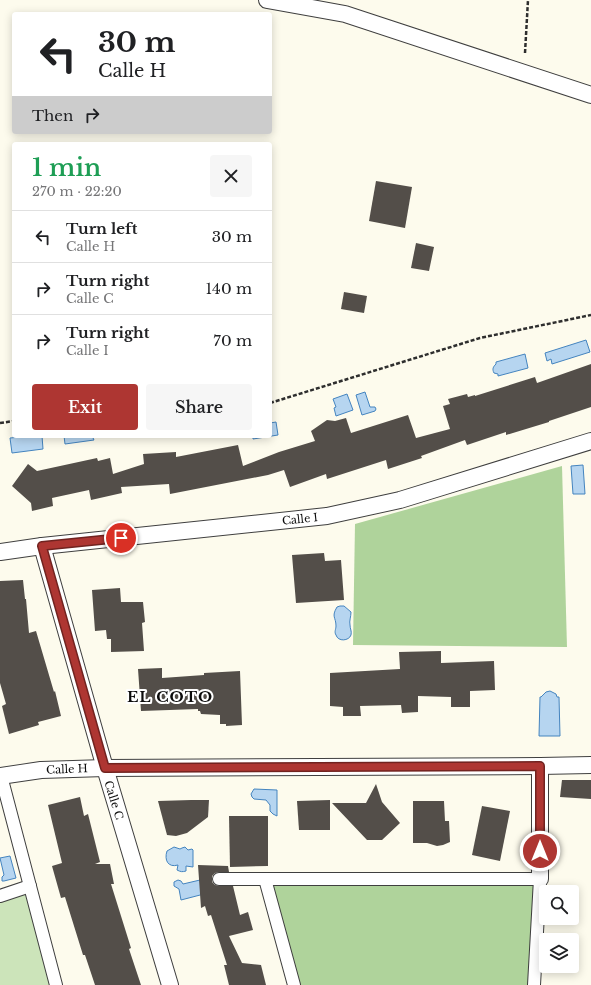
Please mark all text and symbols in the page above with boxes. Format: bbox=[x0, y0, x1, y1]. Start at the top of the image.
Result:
text: 30 m bbox=[98, 25, 175, 60]
icon: left bbox=[32, 28, 84, 80]
text: Calle H bbox=[98, 60, 166, 82]
icon: right bbox=[81, 104, 103, 126]
text: Then bbox=[32, 106, 73, 125]
text: 1 min bbox=[32, 153, 101, 182]
button: close bbox=[210, 155, 252, 197]
text: 270 m · 22:20 bbox=[32, 183, 122, 200]
text: Turn left bbox=[66, 219, 137, 238]
icon: left bbox=[32, 226, 54, 248]
text: 30 m bbox=[212, 227, 252, 246]
text: Calle H bbox=[66, 238, 115, 255]
text: Turn right bbox=[66, 271, 149, 290]
icon: right bbox=[32, 278, 54, 300]
text: 140 m bbox=[205, 279, 252, 298]
text: Calle C bbox=[66, 290, 114, 307]
text: Turn right bbox=[66, 323, 149, 342]
icon: right bbox=[32, 330, 54, 352]
text: 70 m bbox=[213, 331, 252, 350]
text: Calle I bbox=[66, 342, 109, 359]
button: Exit bbox=[32, 384, 138, 430]
button: Share bbox=[146, 384, 252, 430]
street label: Calle I bbox=[281, 510, 319, 528]
pin bbox=[104, 521, 138, 555]
icon: arrive bbox=[110, 527, 132, 549]
district label: EL COTO bbox=[127, 687, 213, 706]
street label: Calle H bbox=[46, 761, 88, 777]
street label: Calle C bbox=[101, 779, 127, 822]
position arrow bbox=[519, 830, 561, 872]
map controls bbox=[539, 885, 579, 973]
button: search bbox=[539, 885, 579, 925]
button: layers bbox=[539, 933, 579, 973]

